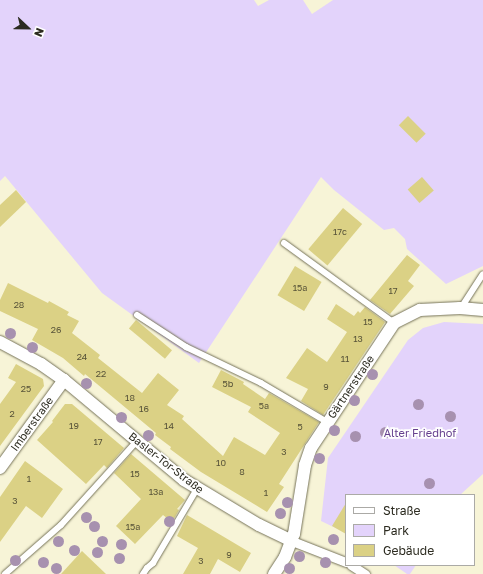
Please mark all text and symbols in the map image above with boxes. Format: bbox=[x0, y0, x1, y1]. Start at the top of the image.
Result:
north arrow bbox=[8, 8, 48, 48]
text: N bbox=[32, 26, 47, 39]
house number: 17c bbox=[333, 227, 347, 237]
house number: 15a bbox=[293, 283, 307, 293]
house number: 17 bbox=[388, 286, 398, 296]
house number: 28 bbox=[14, 300, 24, 310]
house number: 15 bbox=[363, 317, 373, 327]
house number: 26 bbox=[51, 325, 61, 335]
house number: 13 bbox=[353, 334, 363, 344]
house number: 24 bbox=[77, 352, 87, 362]
street label: Gärtnerstraße bbox=[325, 353, 377, 421]
house number: 11 bbox=[341, 354, 349, 364]
house number: 22 bbox=[96, 369, 106, 379]
house number: 5b bbox=[223, 379, 233, 389]
house number: 9 bbox=[323, 382, 329, 392]
house number: 25 bbox=[21, 384, 31, 394]
house number: 18 bbox=[125, 393, 135, 403]
street label: Imberstraße bbox=[8, 394, 56, 454]
house number: 5a bbox=[259, 401, 269, 411]
house number: 16 bbox=[139, 404, 149, 414]
house number: 2 bbox=[9, 409, 15, 419]
house number: 19 bbox=[69, 421, 79, 431]
house number: 14 bbox=[164, 421, 174, 431]
house number: 5 bbox=[297, 422, 303, 432]
park label: Alter Friedhof bbox=[384, 426, 456, 440]
street label: Basler-Tor-Straße bbox=[126, 430, 206, 496]
house number: 17 bbox=[93, 437, 103, 447]
house number: 3 bbox=[281, 447, 287, 457]
house number: 10 bbox=[216, 458, 226, 468]
house number: 8 bbox=[239, 467, 245, 477]
house number: 15 bbox=[130, 469, 140, 479]
house number: 1 bbox=[27, 474, 31, 484]
house number: 13a bbox=[149, 487, 163, 497]
house number: 1 bbox=[264, 488, 268, 498]
legend bbox=[345, 494, 475, 566]
house number: 3 bbox=[12, 496, 18, 506]
text: Straße bbox=[383, 503, 421, 518]
house number: 15a bbox=[126, 522, 140, 532]
text: Park bbox=[383, 523, 409, 538]
text: Gebäude bbox=[383, 543, 434, 558]
house number: 9 bbox=[226, 550, 232, 560]
house number: 3 bbox=[198, 556, 204, 566]

